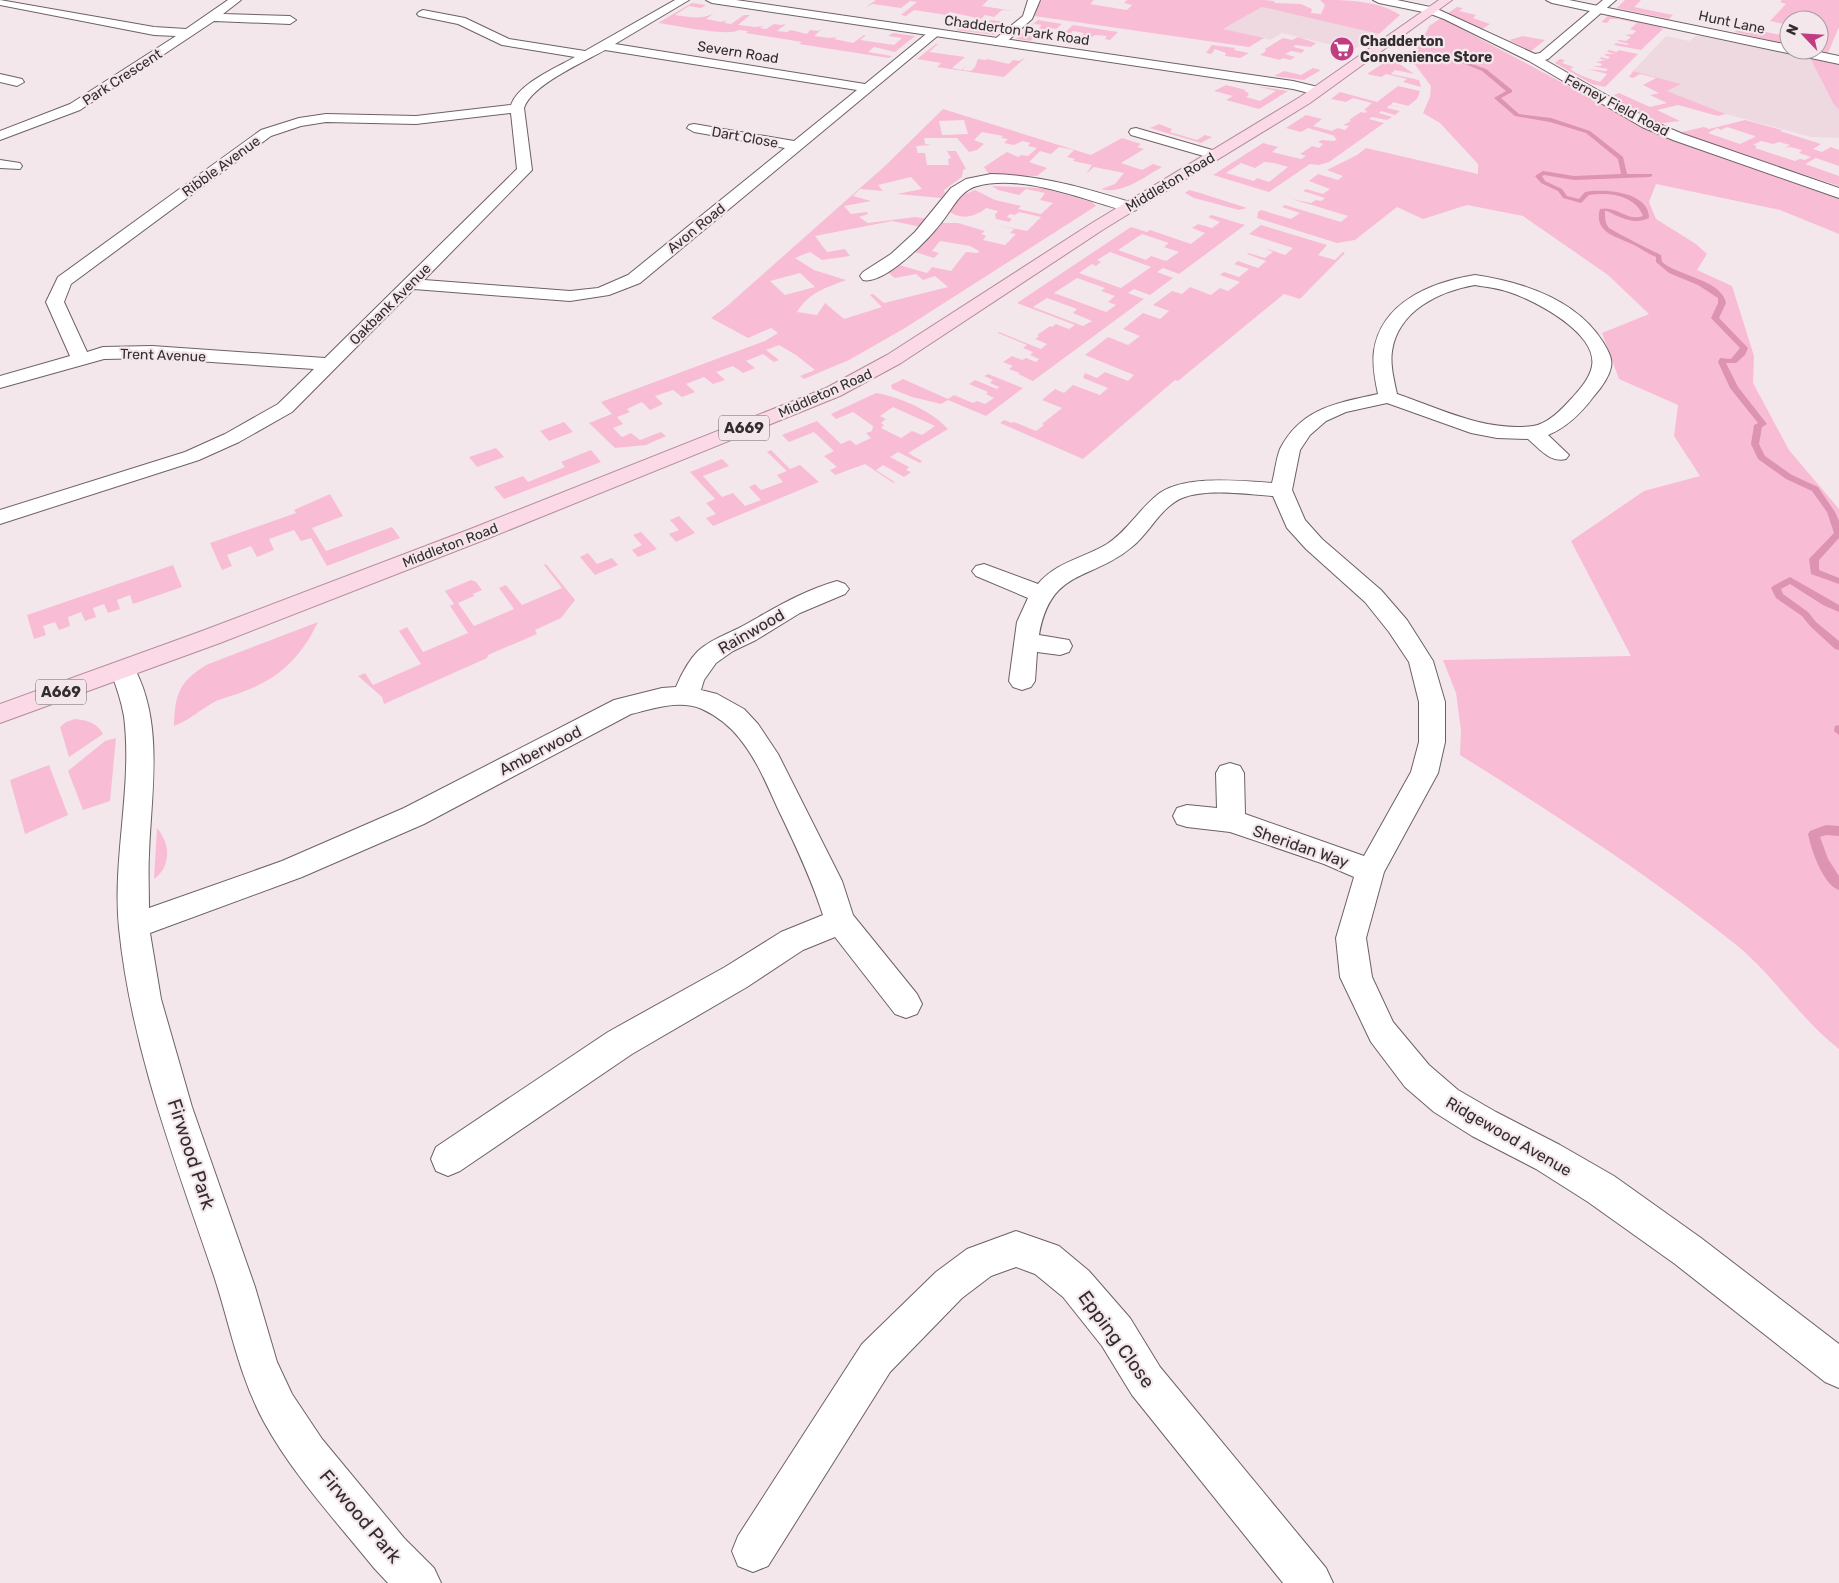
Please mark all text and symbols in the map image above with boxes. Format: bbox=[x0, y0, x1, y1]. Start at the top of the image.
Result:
street label: Hunt Lane bbox=[1697, 7, 1767, 38]
north arrow bbox=[1779, 10, 1829, 60]
street label: Chadderton Park Road bbox=[943, 12, 1091, 49]
text: N bbox=[1783, 22, 1803, 38]
place label: Chadderton Convenience Store bbox=[1360, 33, 1492, 66]
supermarket icon: Chadderton Convenience Store bbox=[1329, 36, 1355, 62]
street label: Severn Road bbox=[696, 38, 780, 67]
street label: Park Crescent bbox=[79, 45, 166, 109]
street label: Ferney Field Road bbox=[1562, 71, 1672, 140]
street label: Dart Close bbox=[710, 123, 780, 152]
street label: Ribble Avenue bbox=[179, 132, 264, 200]
street label: Middleton Road bbox=[1123, 149, 1218, 216]
street label: Avon Road bbox=[664, 200, 729, 257]
street label: Oakbank Avenue bbox=[346, 260, 435, 349]
street label: Trent Avenue bbox=[120, 346, 206, 365]
street label: Middleton Road bbox=[776, 365, 875, 422]
road number: A669 bbox=[719, 416, 769, 440]
street label: Middleton Road bbox=[400, 519, 500, 571]
street label: Rainwood bbox=[715, 605, 788, 658]
road number: A669 bbox=[36, 680, 86, 704]
street label: Amberwood bbox=[496, 722, 585, 779]
street label: Sheridan Way bbox=[1250, 821, 1351, 872]
street label: Ridgewood Avenue bbox=[1442, 1093, 1575, 1180]
street label: Firwood Park bbox=[163, 1096, 220, 1213]
street label: Epping Close bbox=[1074, 1286, 1160, 1392]
street label: Firwood Park bbox=[315, 1465, 407, 1568]

